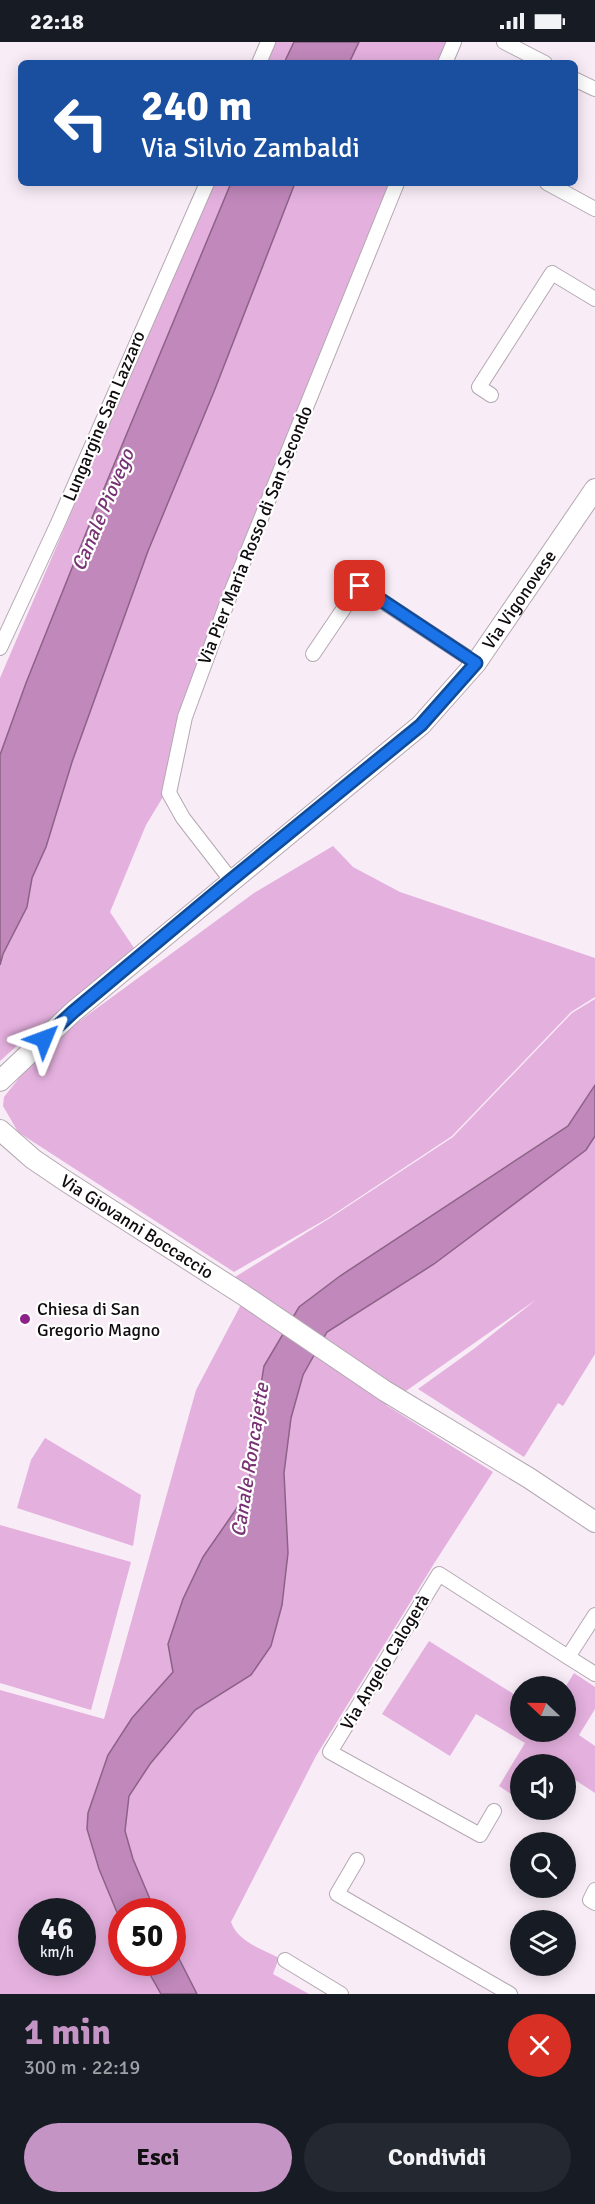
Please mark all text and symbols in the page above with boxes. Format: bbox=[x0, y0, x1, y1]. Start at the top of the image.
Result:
text: 22:18 bbox=[30, 8, 84, 35]
text: 240 m bbox=[141, 81, 252, 132]
icon: left bbox=[42, 84, 120, 162]
text: Via Silvio Zambaldi bbox=[141, 132, 360, 165]
street label: Lungargine San Lazzaro bbox=[58, 328, 150, 504]
street label: Via Pier Maria Rosso di San Secondo bbox=[193, 402, 317, 668]
water label: Canale Piovego bbox=[66, 444, 141, 575]
street label: Via Vigonovese bbox=[478, 546, 561, 654]
pin bbox=[334, 560, 385, 611]
icon: arrive bbox=[343, 569, 376, 602]
position arrow bbox=[12, 1007, 76, 1071]
street label: Via Giovanni Boccaccio bbox=[56, 1170, 218, 1284]
place label: Chiesa di San Gregorio Magno bbox=[37, 1298, 160, 1341]
marker: Chiesa di San Gregorio Magno bbox=[18, 1312, 32, 1326]
water label: Canale Roncajette bbox=[226, 1380, 275, 1539]
street label: Via Angelo Calogerà bbox=[336, 1590, 434, 1734]
north arrow bbox=[510, 1676, 576, 1742]
map controls bbox=[510, 1676, 576, 1976]
button: sound bbox=[510, 1754, 576, 1820]
button: search bbox=[510, 1832, 576, 1898]
speed limit sign: 50 bbox=[108, 1898, 186, 1976]
button: layers bbox=[510, 1910, 576, 1976]
text: 46 bbox=[41, 1911, 73, 1948]
text: km/h bbox=[40, 1943, 74, 1961]
text: 1 min bbox=[24, 2010, 111, 2055]
button: close bbox=[508, 2014, 571, 2077]
text: 300 m · 22:19 bbox=[24, 2055, 140, 2080]
button: Esci bbox=[24, 2123, 292, 2192]
button: Condividi bbox=[304, 2123, 571, 2192]

